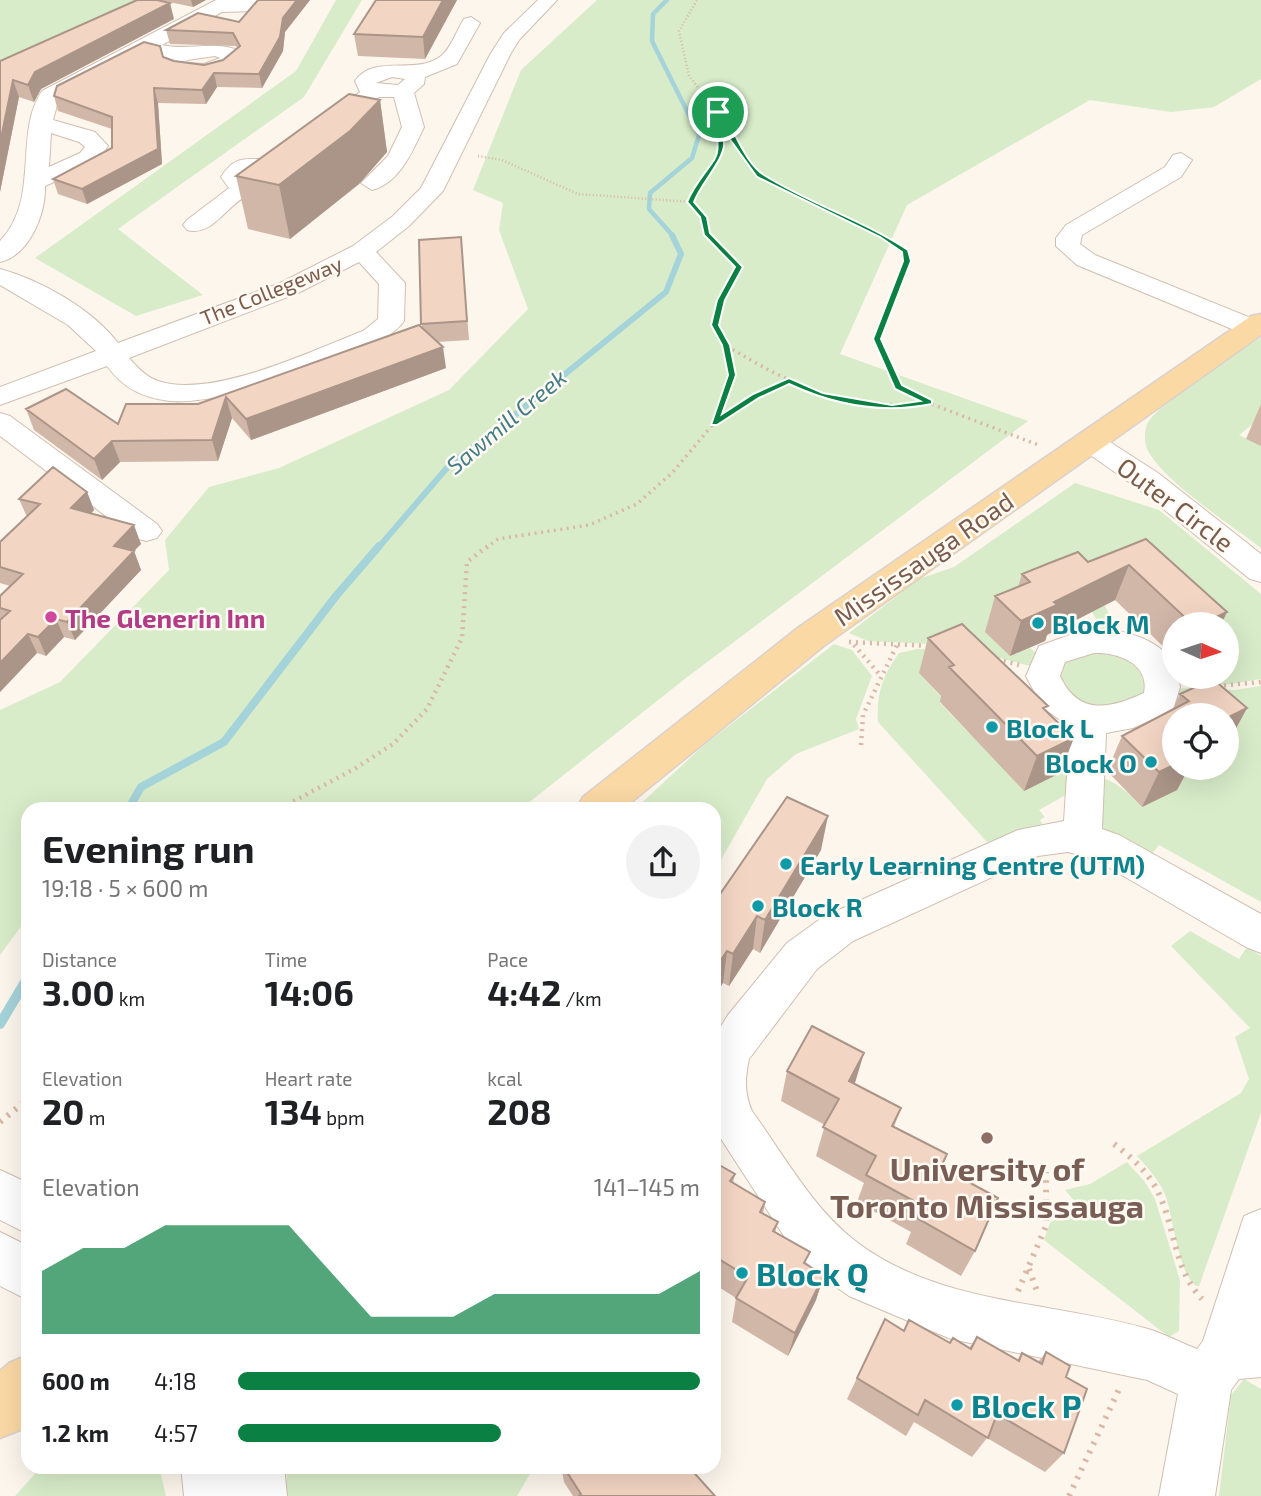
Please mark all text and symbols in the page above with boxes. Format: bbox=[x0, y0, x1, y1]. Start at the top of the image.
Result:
pin bbox=[688, 82, 748, 142]
icon: arrive bbox=[699, 93, 737, 131]
street label: The Collegeway bbox=[196, 250, 346, 330]
water label: Sawmill Creek bbox=[440, 363, 572, 479]
street label: Outer Circle bbox=[1112, 450, 1240, 558]
street label: Mississauga Road bbox=[827, 485, 1019, 631]
place label: The Glenerin Inn bbox=[65, 602, 265, 633]
place label: Block M bbox=[1052, 608, 1150, 639]
marker: The Glenerin Inn bbox=[43, 609, 59, 625]
north arrow bbox=[1162, 612, 1239, 690]
map controls bbox=[1162, 612, 1239, 780]
marker: Block M bbox=[1030, 615, 1046, 631]
button: locate bbox=[1162, 703, 1239, 780]
place label: Block L bbox=[1006, 712, 1094, 743]
marker: Block L bbox=[984, 719, 1000, 735]
place label: Block O bbox=[1045, 747, 1137, 778]
marker: Block O bbox=[1143, 754, 1159, 770]
text: Evening run bbox=[42, 825, 255, 871]
button: share bbox=[626, 825, 700, 899]
place label: Early Learning Centre (UTM) bbox=[800, 849, 1145, 881]
marker: Early Learning Centre (UTM) bbox=[778, 856, 794, 872]
text: 19:18 · 5 × 600 m bbox=[42, 874, 208, 902]
place label: Block R bbox=[772, 891, 863, 922]
marker: Block R bbox=[750, 898, 766, 914]
text: Distance bbox=[42, 948, 117, 971]
text: Time bbox=[265, 948, 307, 971]
text: Pace bbox=[487, 948, 528, 971]
text: 3.00 bbox=[42, 971, 115, 1013]
text: 14:06 bbox=[265, 971, 354, 1013]
text: 4:42 bbox=[487, 971, 561, 1013]
text: km bbox=[115, 987, 145, 1010]
text: /km bbox=[561, 987, 602, 1010]
text: Elevation bbox=[42, 1067, 123, 1090]
text: Heart rate bbox=[265, 1067, 353, 1090]
text: kcal bbox=[487, 1067, 522, 1090]
text: 20 bbox=[42, 1090, 84, 1132]
text: 134 bbox=[265, 1090, 322, 1132]
text: 208 bbox=[487, 1090, 552, 1132]
text: m bbox=[84, 1106, 105, 1129]
text: bpm bbox=[322, 1106, 365, 1129]
marker: University of Toronto Mississauga bbox=[979, 1130, 995, 1146]
place label: University of Toronto Mississauga bbox=[830, 1149, 1144, 1224]
text: Elevation bbox=[42, 1173, 140, 1201]
text: 141–145 m bbox=[594, 1173, 700, 1201]
place label: Block Q bbox=[756, 1254, 869, 1294]
marker: Block Q bbox=[734, 1265, 750, 1281]
text: 600 m bbox=[42, 1367, 110, 1395]
text: 4:18 bbox=[154, 1367, 197, 1395]
place label: Block P bbox=[971, 1386, 1082, 1424]
marker: Block P bbox=[949, 1397, 965, 1413]
text: 1.2 km bbox=[42, 1419, 109, 1447]
text: 4:57 bbox=[154, 1419, 198, 1447]

